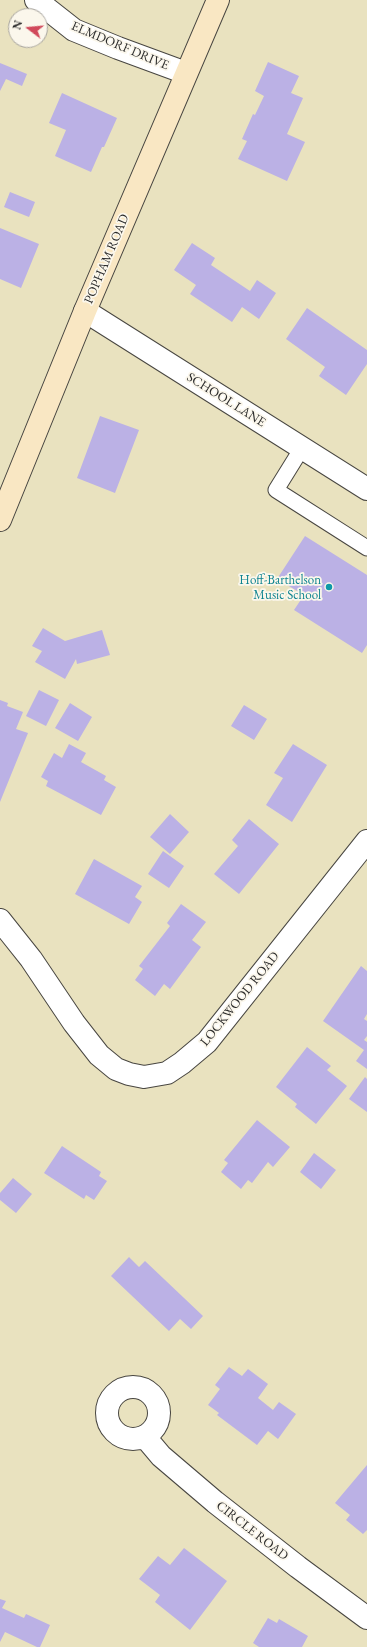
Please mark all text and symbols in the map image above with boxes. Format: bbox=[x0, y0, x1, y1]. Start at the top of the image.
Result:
north arrow bbox=[8, 8, 48, 48]
street label: ELMDORF DRIVE bbox=[69, 18, 171, 74]
text: N bbox=[9, 19, 25, 31]
street label: POPHAM ROAD bbox=[81, 212, 133, 306]
street label: SCHOOL LANE bbox=[184, 370, 268, 430]
place label: Hoff-Barthelson Music School bbox=[239, 572, 321, 603]
marker: Hoff-Barthelson Music School bbox=[324, 582, 334, 592]
street label: LOCKWOOD ROAD bbox=[197, 949, 283, 1049]
street label: CIRCLE ROAD bbox=[213, 1498, 291, 1564]

